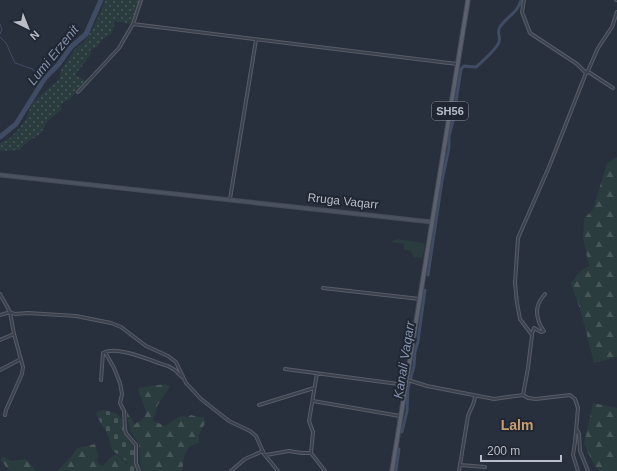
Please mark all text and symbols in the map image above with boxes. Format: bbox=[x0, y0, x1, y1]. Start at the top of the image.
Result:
north arrow bbox=[8, 8, 48, 48]
water label: Lumi Erzenit bbox=[24, 21, 82, 88]
text: N bbox=[28, 28, 42, 42]
road number: SH56 bbox=[432, 102, 468, 120]
street label: Rruga Vaqarr bbox=[307, 190, 379, 212]
water label: Kanali Vaqarr bbox=[390, 320, 418, 400]
district label: Lalm bbox=[501, 417, 533, 433]
scale bar bbox=[481, 437, 561, 463]
text: 200 m bbox=[487, 444, 520, 458]

